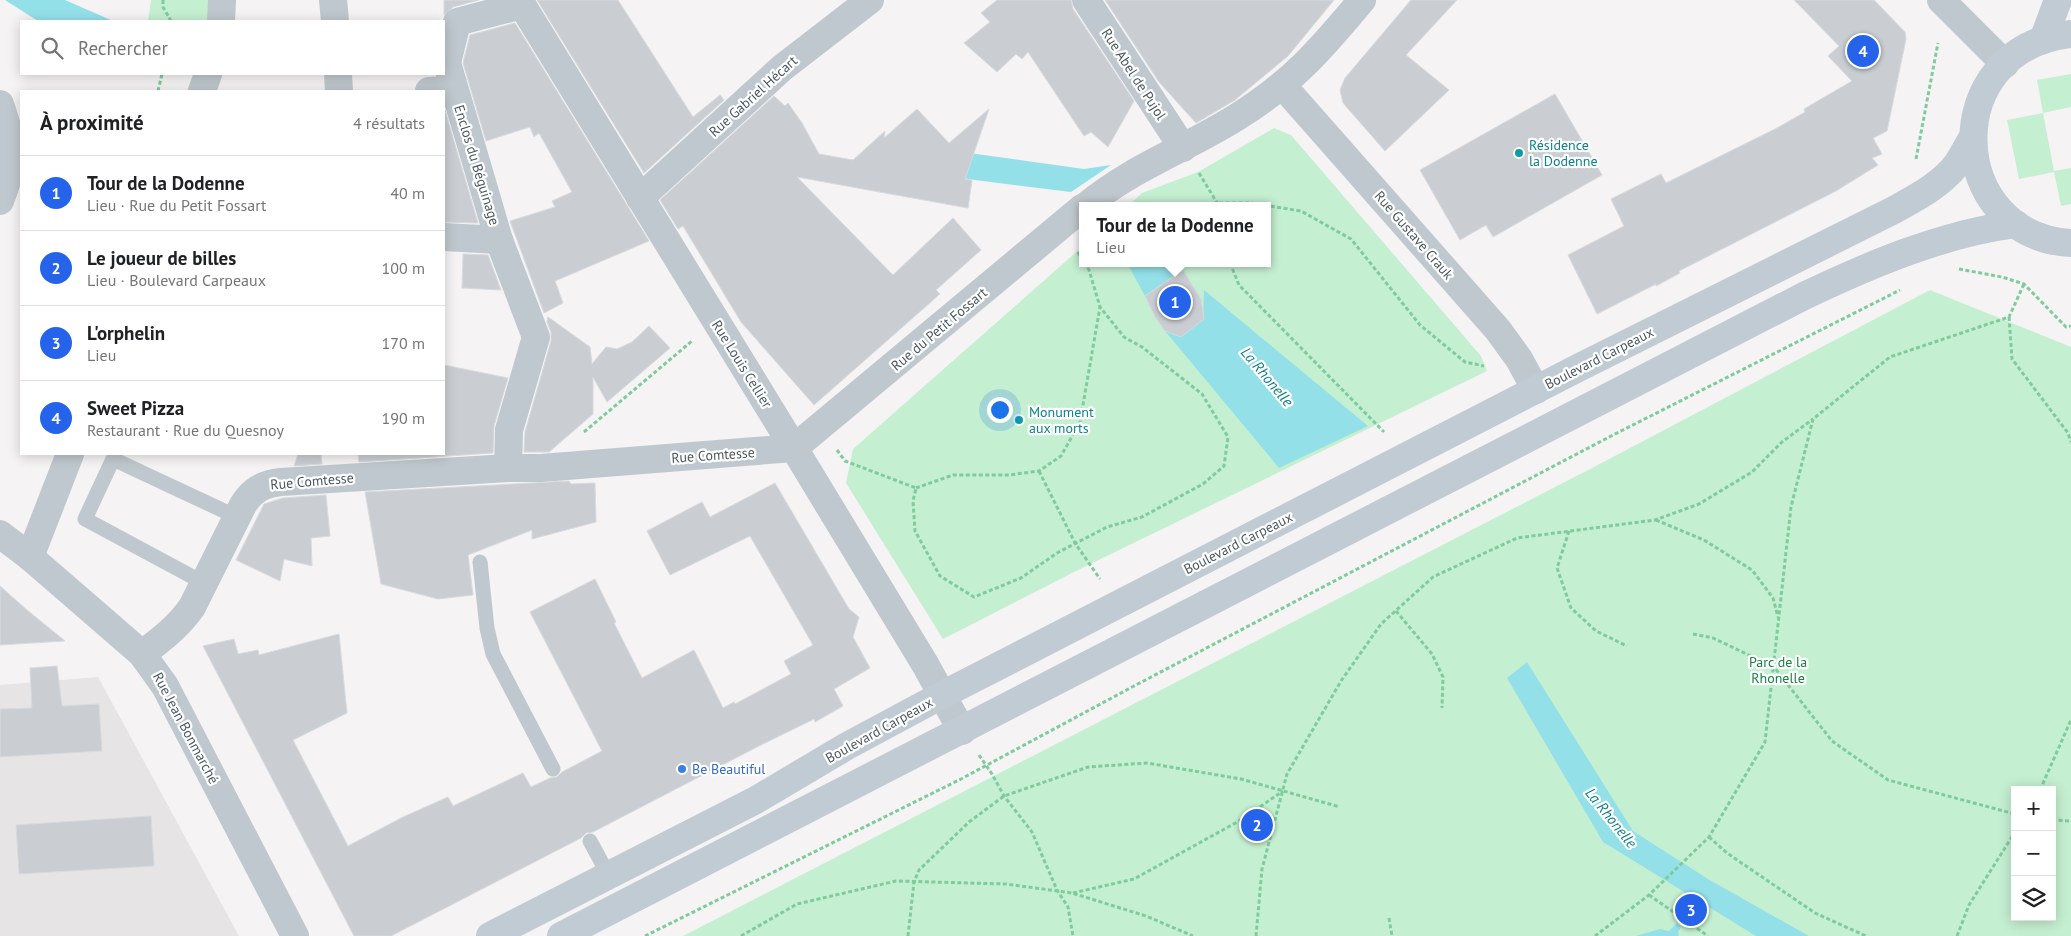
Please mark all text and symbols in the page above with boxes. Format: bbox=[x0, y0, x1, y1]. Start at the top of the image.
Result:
search box bbox=[20, 20, 445, 75]
street label: Rue Abel de Pujol bbox=[1098, 25, 1170, 123]
pin: 4 bbox=[1847, 32, 1879, 70]
icon: search bbox=[38, 34, 66, 62]
text: Rechercher bbox=[78, 36, 168, 60]
street label: Rue Gabriel Hécart bbox=[705, 51, 801, 140]
street label: Enclos du Béguinage bbox=[450, 103, 504, 227]
text: À proximité bbox=[40, 109, 144, 136]
text: 4 résultats bbox=[353, 113, 425, 133]
place label: Résidence la Dodenne bbox=[1529, 136, 1598, 170]
marker: Résidence la Dodenne bbox=[1513, 147, 1525, 159]
text: Tour de la Dodenne bbox=[87, 171, 245, 195]
text: 1 bbox=[51, 183, 61, 203]
text: 40 m bbox=[390, 183, 425, 203]
street label: Rue Gustave Crauk bbox=[1371, 187, 1458, 283]
text: Lieu · Rue du Petit Fossart bbox=[87, 195, 267, 215]
popup bbox=[1079, 202, 1271, 267]
text: Tour de la Dodenne bbox=[1096, 213, 1254, 237]
text: Lieu bbox=[1096, 237, 1126, 257]
text: Le joueur de billes bbox=[87, 246, 236, 270]
text: 2 bbox=[51, 258, 61, 278]
text: 100 m bbox=[382, 258, 425, 278]
text: Lieu · Boulevard Carpeaux bbox=[87, 270, 266, 290]
street label: Rue du Petit Fossart bbox=[887, 283, 991, 375]
pin: 1 bbox=[1159, 283, 1191, 321]
street label: Rue Louis Cellier bbox=[708, 317, 776, 411]
text: L'orphelin bbox=[87, 321, 165, 345]
street label: Boulevard Carpeaux bbox=[1542, 323, 1656, 393]
text: 3 bbox=[51, 333, 61, 353]
text: 170 m bbox=[382, 333, 425, 353]
water label: La Rhonelle bbox=[1237, 343, 1298, 410]
text: Lieu bbox=[87, 345, 116, 365]
text: Sweet Pizza bbox=[87, 396, 184, 420]
your location bbox=[987, 397, 1013, 423]
place label: Monument aux morts bbox=[1029, 403, 1094, 437]
text: 4 bbox=[51, 408, 61, 428]
text: 190 m bbox=[382, 408, 425, 428]
marker: Monument aux morts bbox=[1013, 414, 1025, 426]
text: Restaurant · Rue du Quesnoy bbox=[87, 420, 284, 440]
street label: Rue Comtesse bbox=[671, 443, 755, 467]
street label: Rue Comtesse bbox=[270, 468, 354, 494]
street label: Boulevard Carpeaux bbox=[1181, 508, 1295, 578]
park label: Parc de la Rhonelle bbox=[1749, 653, 1807, 687]
street label: Rue Jean Bonmarché bbox=[149, 669, 223, 787]
street label: Boulevard Carpeaux bbox=[822, 693, 936, 767]
place label: Be Beautiful bbox=[692, 760, 765, 778]
marker: Be Beautiful bbox=[676, 763, 688, 775]
water label: La Rhonelle bbox=[1581, 784, 1641, 852]
map controls bbox=[2011, 786, 2056, 921]
button: + bbox=[2011, 786, 2056, 831]
pin: 2 bbox=[1241, 806, 1273, 844]
button: − bbox=[2011, 831, 2056, 876]
button: layers bbox=[2011, 876, 2056, 921]
pin: 3 bbox=[1675, 891, 1707, 929]

